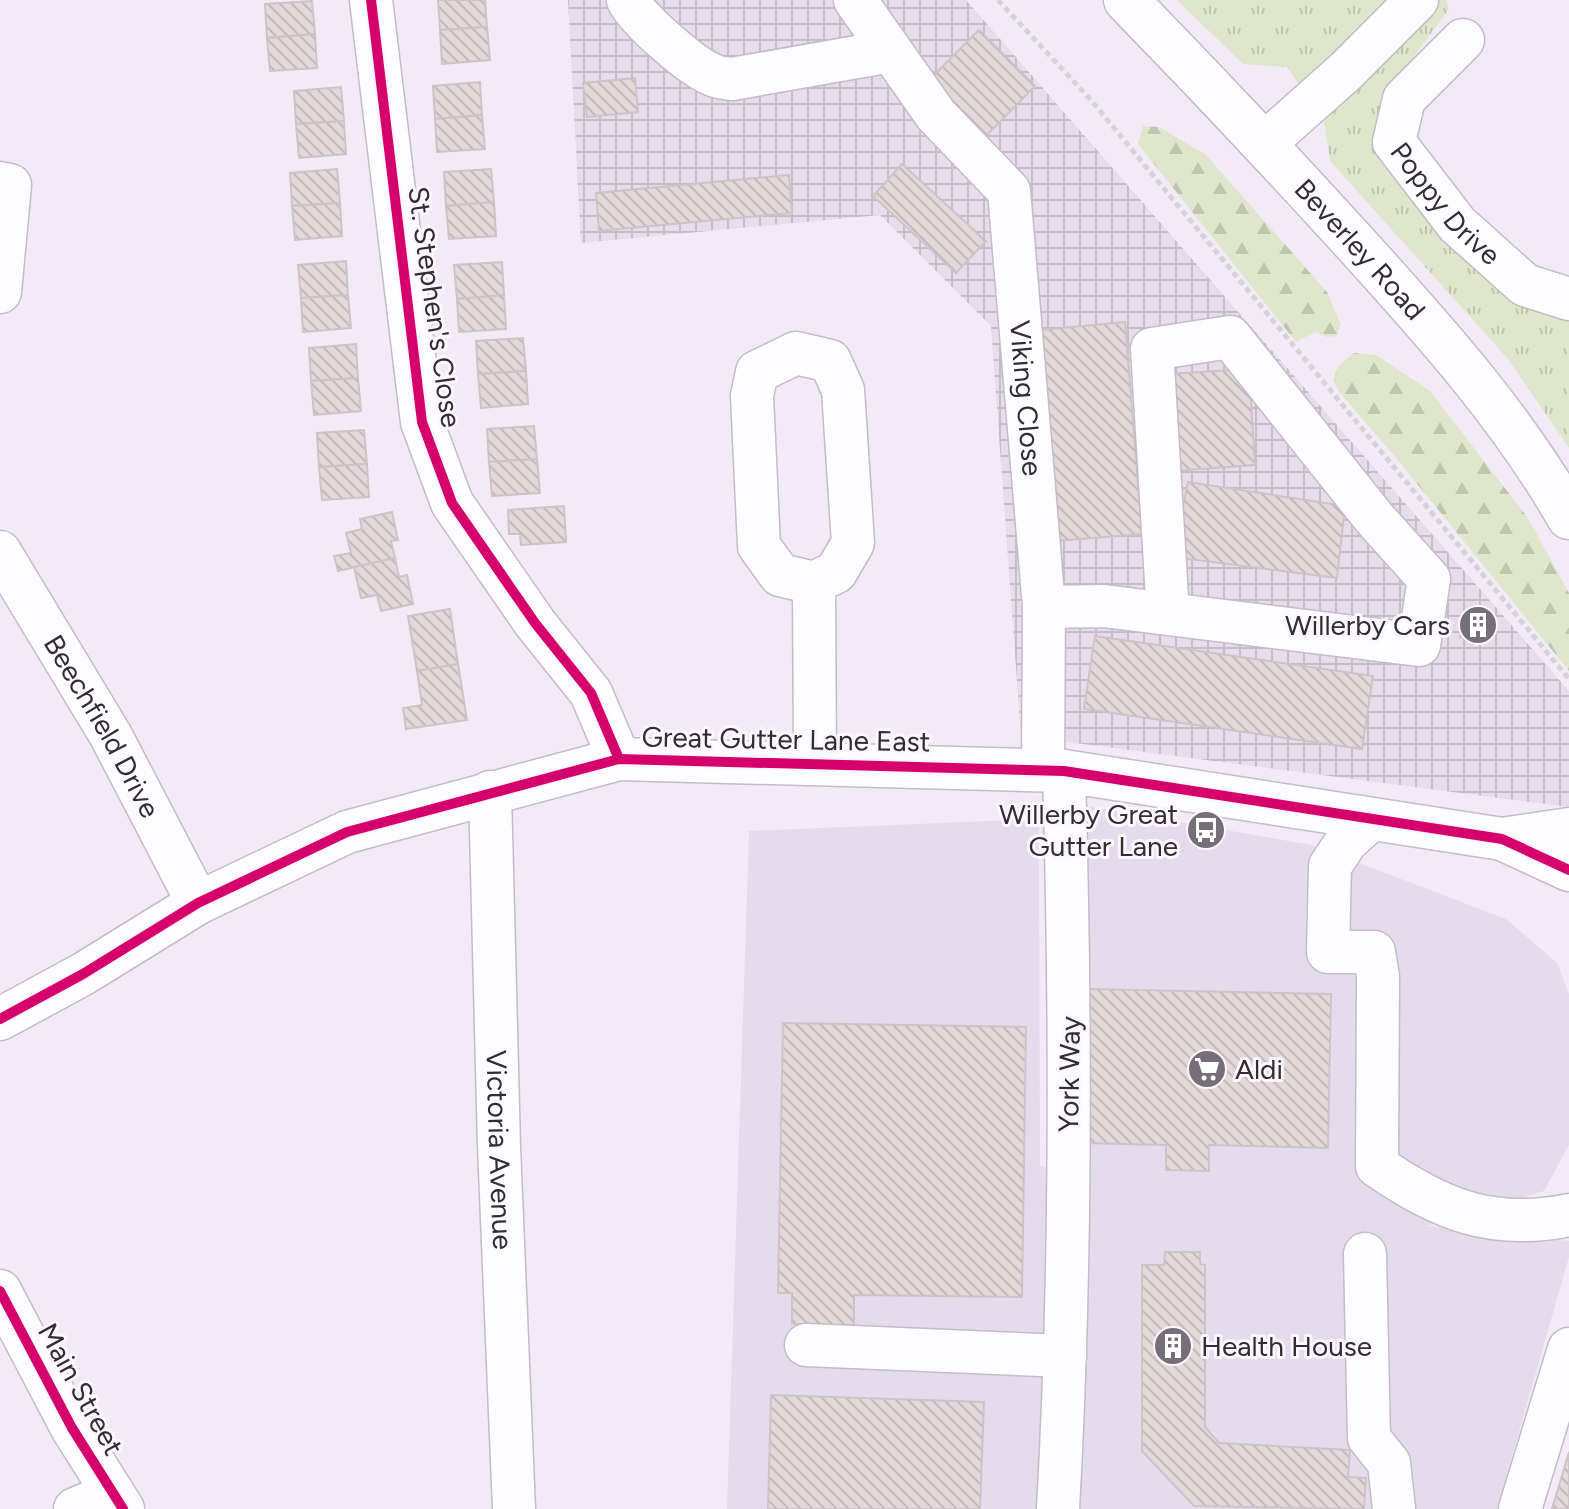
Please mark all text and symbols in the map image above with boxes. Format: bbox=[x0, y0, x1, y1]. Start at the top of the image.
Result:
street label: Poppy Drive bbox=[1383, 135, 1508, 272]
street label: Beverley Road bbox=[1288, 172, 1433, 327]
street label: St. Stephen's Close bbox=[401, 184, 469, 430]
street label: Viking Close bbox=[1003, 319, 1050, 477]
building icon: Willerby Cars bbox=[1457, 604, 1499, 646]
place label: Willerby Cars bbox=[1285, 608, 1450, 642]
street label: Beechfield Drive bbox=[37, 628, 167, 823]
street label: Great Gutter Lane East bbox=[641, 719, 931, 759]
place label: Willerby Great Gutter Lane bbox=[999, 797, 1178, 863]
bus stop icon: Willerby Great Gutter Lane bbox=[1185, 809, 1227, 851]
street label: York Way bbox=[1051, 1015, 1087, 1132]
supermarket icon: Aldi bbox=[1186, 1048, 1228, 1090]
street label: Victoria Avenue bbox=[480, 1050, 520, 1250]
place label: Aldi bbox=[1235, 1052, 1283, 1086]
street label: Main Street bbox=[31, 1317, 131, 1461]
building icon: Health House bbox=[1152, 1325, 1194, 1367]
place label: Health House bbox=[1201, 1329, 1372, 1363]

